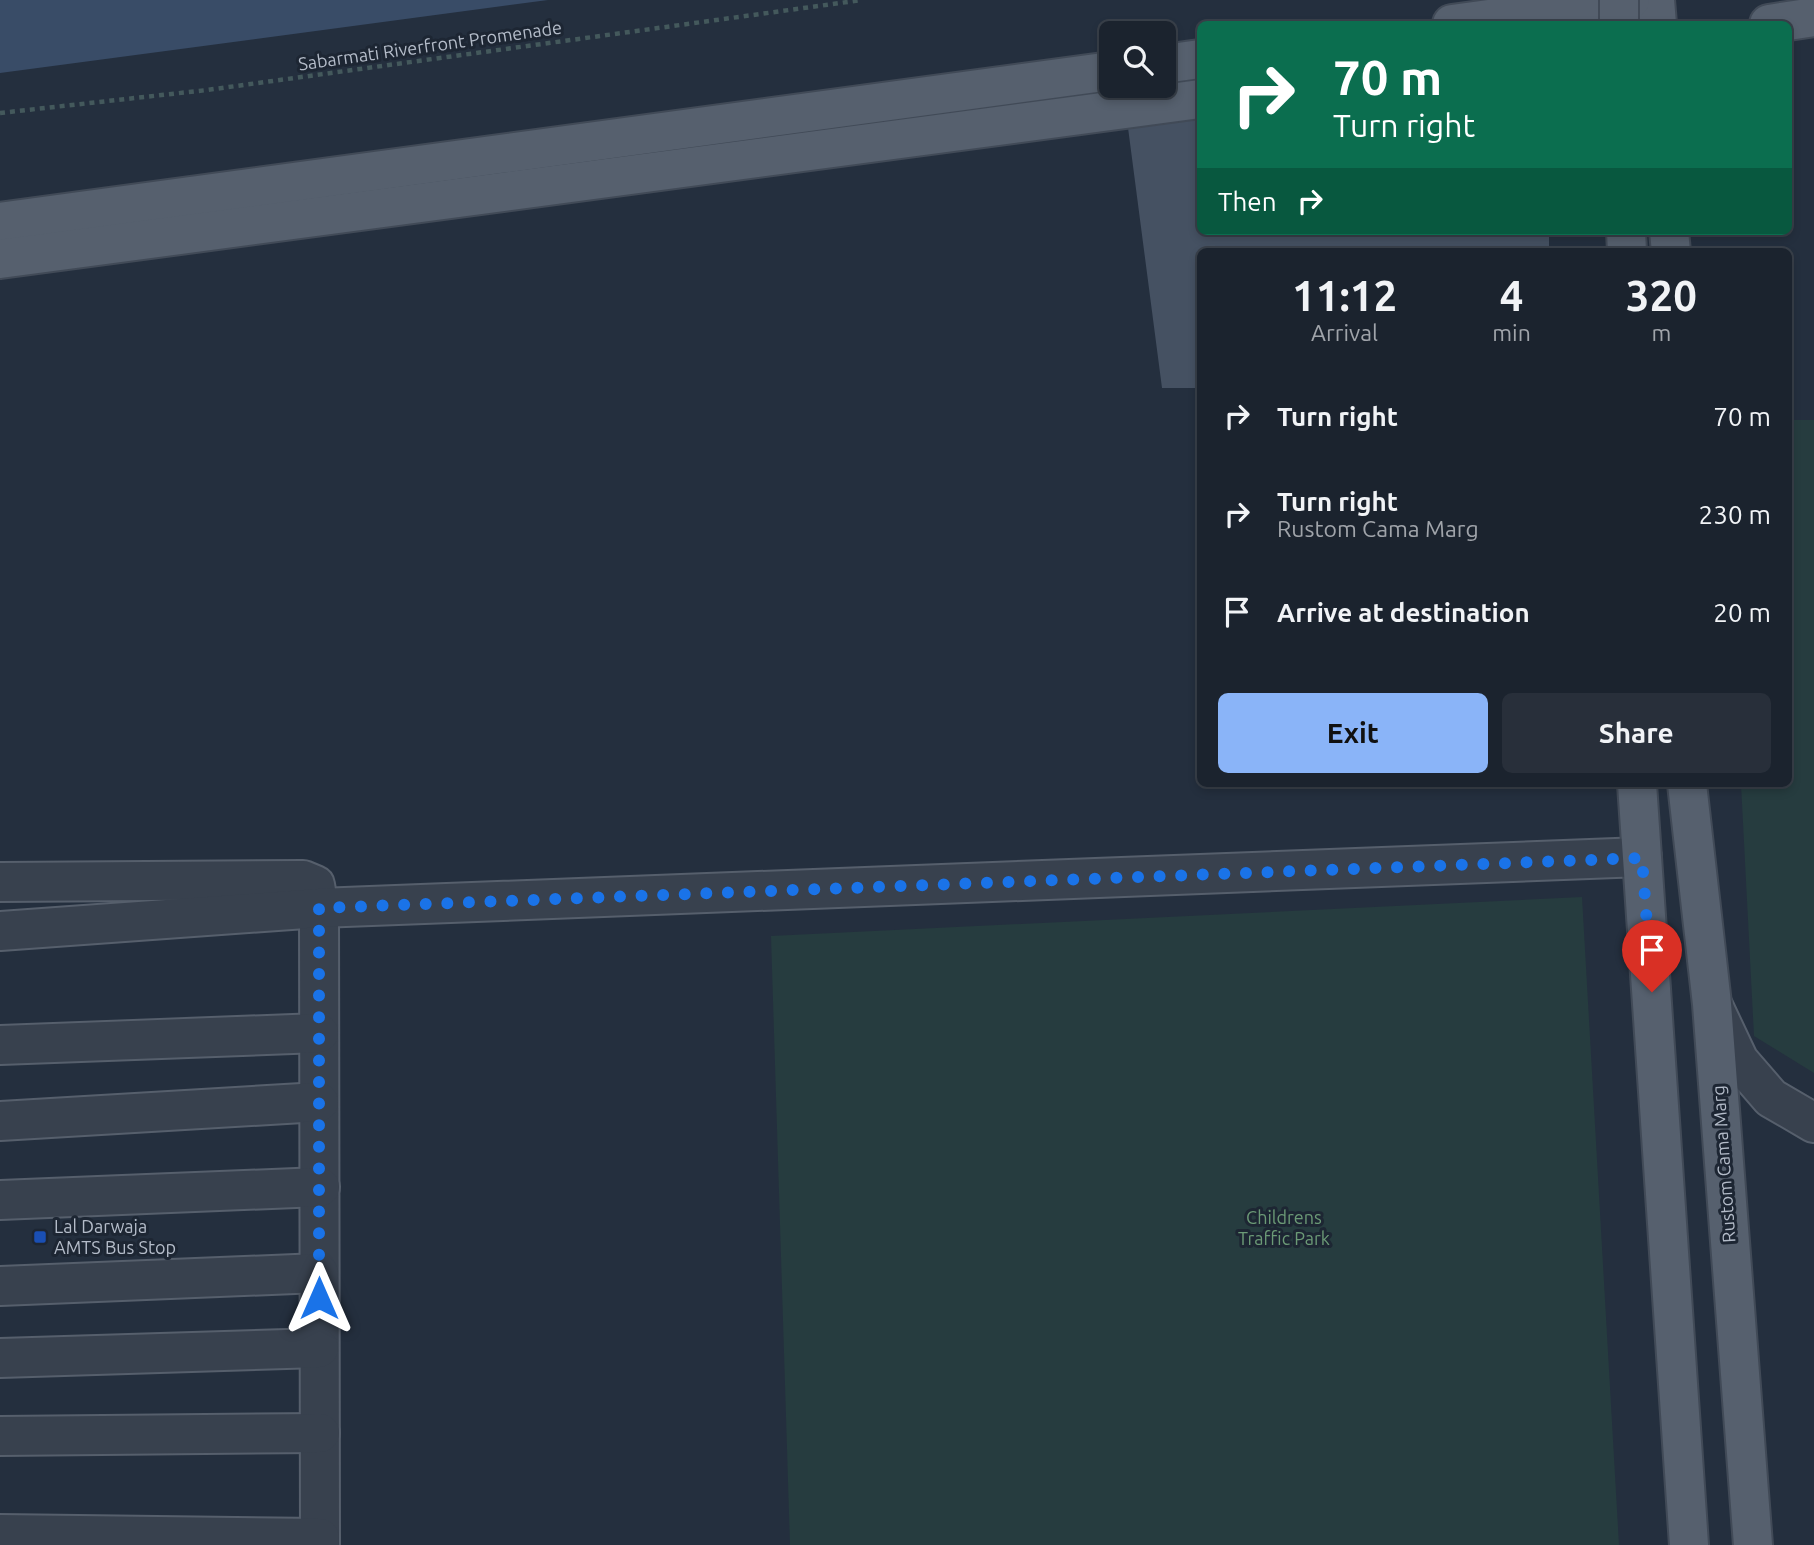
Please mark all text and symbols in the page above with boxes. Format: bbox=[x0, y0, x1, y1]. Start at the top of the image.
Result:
street label: Sabarmati Riverfront Promenade bbox=[297, 17, 563, 73]
map controls bbox=[1099, 21, 1176, 98]
button: search bbox=[1099, 21, 1176, 98]
icon: right bbox=[1218, 49, 1309, 140]
text: 70 m bbox=[1333, 49, 1442, 104]
text: Turn right bbox=[1333, 107, 1475, 143]
icon: right bbox=[1291, 182, 1329, 220]
text: Then bbox=[1218, 187, 1277, 216]
text: 11:12 bbox=[1292, 272, 1397, 319]
text: 4 bbox=[1500, 272, 1523, 319]
text: 320 bbox=[1626, 272, 1697, 319]
text: Arrival bbox=[1311, 320, 1378, 345]
text: min bbox=[1492, 320, 1531, 345]
text: m bbox=[1651, 320, 1671, 345]
icon: right bbox=[1218, 397, 1256, 435]
text: Turn right bbox=[1277, 402, 1398, 431]
text: 70 m bbox=[1713, 402, 1771, 431]
text: Turn right bbox=[1277, 487, 1398, 516]
icon: right bbox=[1218, 495, 1256, 533]
text: 230 m bbox=[1699, 500, 1771, 529]
text: Rustom Cama Marg bbox=[1277, 516, 1479, 541]
icon: arrive bbox=[1218, 593, 1256, 631]
text: Arrive at destination bbox=[1277, 598, 1530, 627]
text: 20 m bbox=[1713, 598, 1771, 627]
button: Exit bbox=[1218, 693, 1488, 773]
button: Share bbox=[1502, 693, 1771, 773]
pin bbox=[1622, 920, 1682, 992]
icon: arrive bbox=[1633, 931, 1671, 969]
street label: Rustom Cama Marg bbox=[1708, 1085, 1738, 1243]
park label: Childrens Traffic Park bbox=[1238, 1207, 1330, 1248]
place label: Lal Darwaja AMTS Bus Stop bbox=[54, 1216, 176, 1257]
marker: Lal Darwaja AMTS Bus Stop bbox=[32, 1229, 48, 1245]
position arrow bbox=[282, 1261, 356, 1335]

